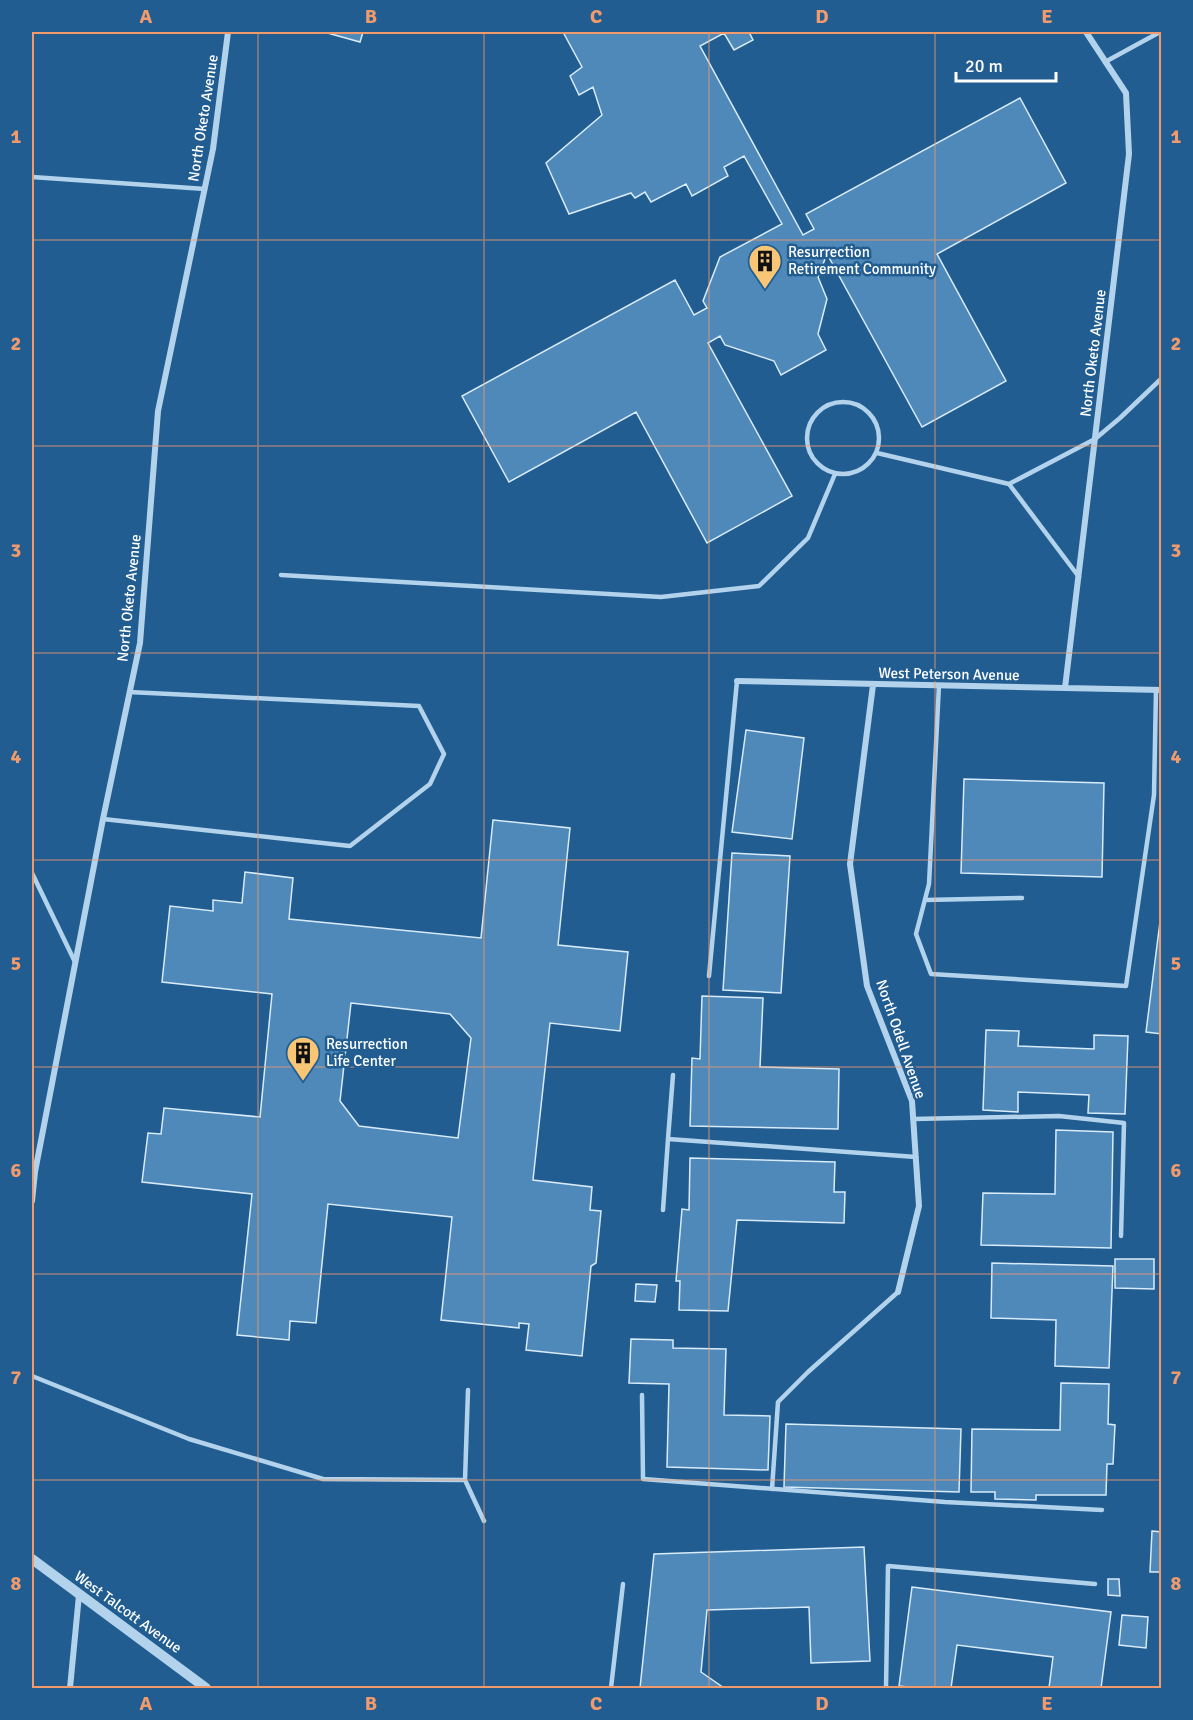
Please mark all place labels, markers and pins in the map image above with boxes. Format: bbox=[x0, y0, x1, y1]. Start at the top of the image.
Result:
building icon: Resurrection Retirement Community bbox=[747, 243, 783, 290]
place label: Resurrection Retirement Community bbox=[788, 243, 936, 278]
building icon: Resurrection Life Center bbox=[285, 1035, 321, 1082]
place label: Resurrection Life Center bbox=[326, 1035, 408, 1070]

